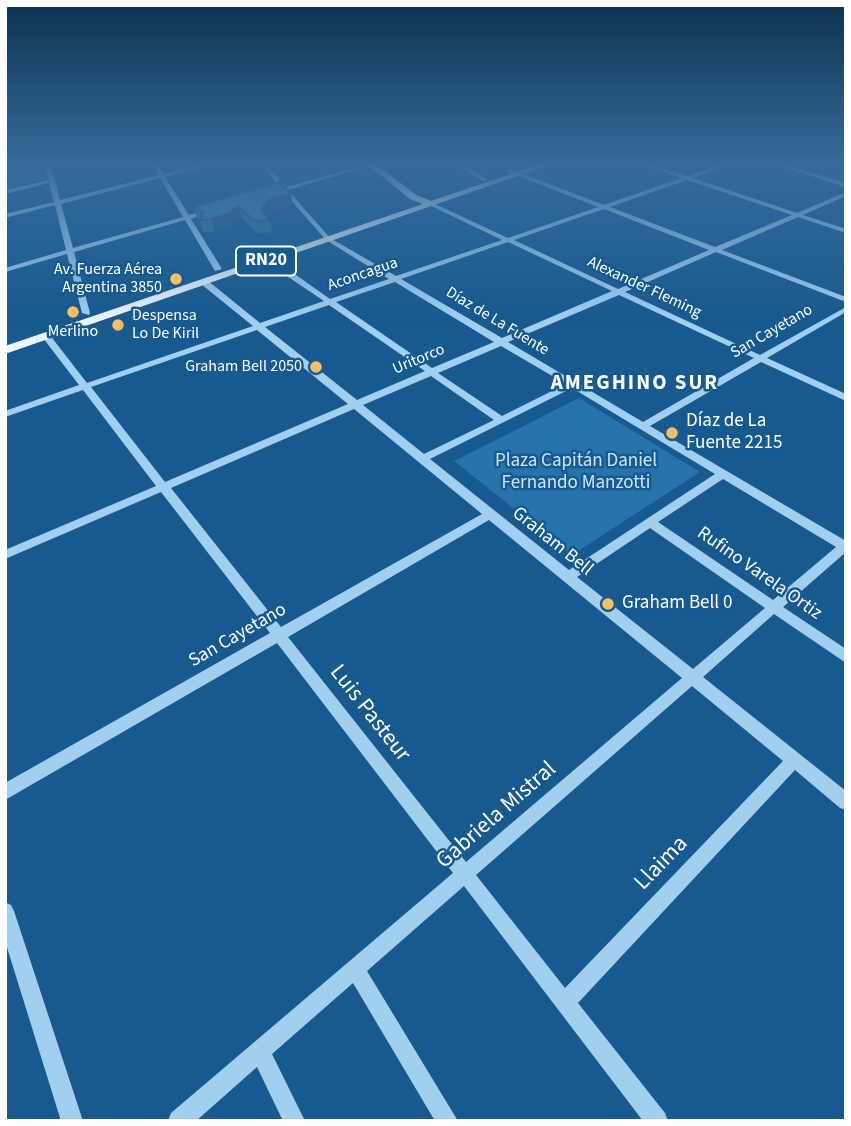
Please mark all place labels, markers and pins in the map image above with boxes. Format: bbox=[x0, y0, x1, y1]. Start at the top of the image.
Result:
place label: Av. Fuerza Aérea Argentina 3850 bbox=[54, 260, 162, 298]
marker: Av. Fuerza Aérea Argentina 3850 bbox=[168, 271, 184, 287]
marker: Merlino bbox=[65, 304, 81, 320]
place label: Despensa Lo De Kiril bbox=[132, 306, 199, 344]
marker: Despensa Lo De Kiril bbox=[110, 317, 126, 333]
place label: Merlino bbox=[48, 322, 98, 342]
place label: Graham Bell 2050 bbox=[185, 357, 302, 377]
marker: Graham Bell 2050 bbox=[308, 359, 324, 375]
place label: Díaz de La Fuente 2215 bbox=[686, 411, 782, 455]
marker: Díaz de La Fuente 2215 bbox=[664, 425, 680, 441]
place label: Graham Bell 0 bbox=[622, 593, 732, 615]
marker: Graham Bell 0 bbox=[600, 596, 616, 612]

